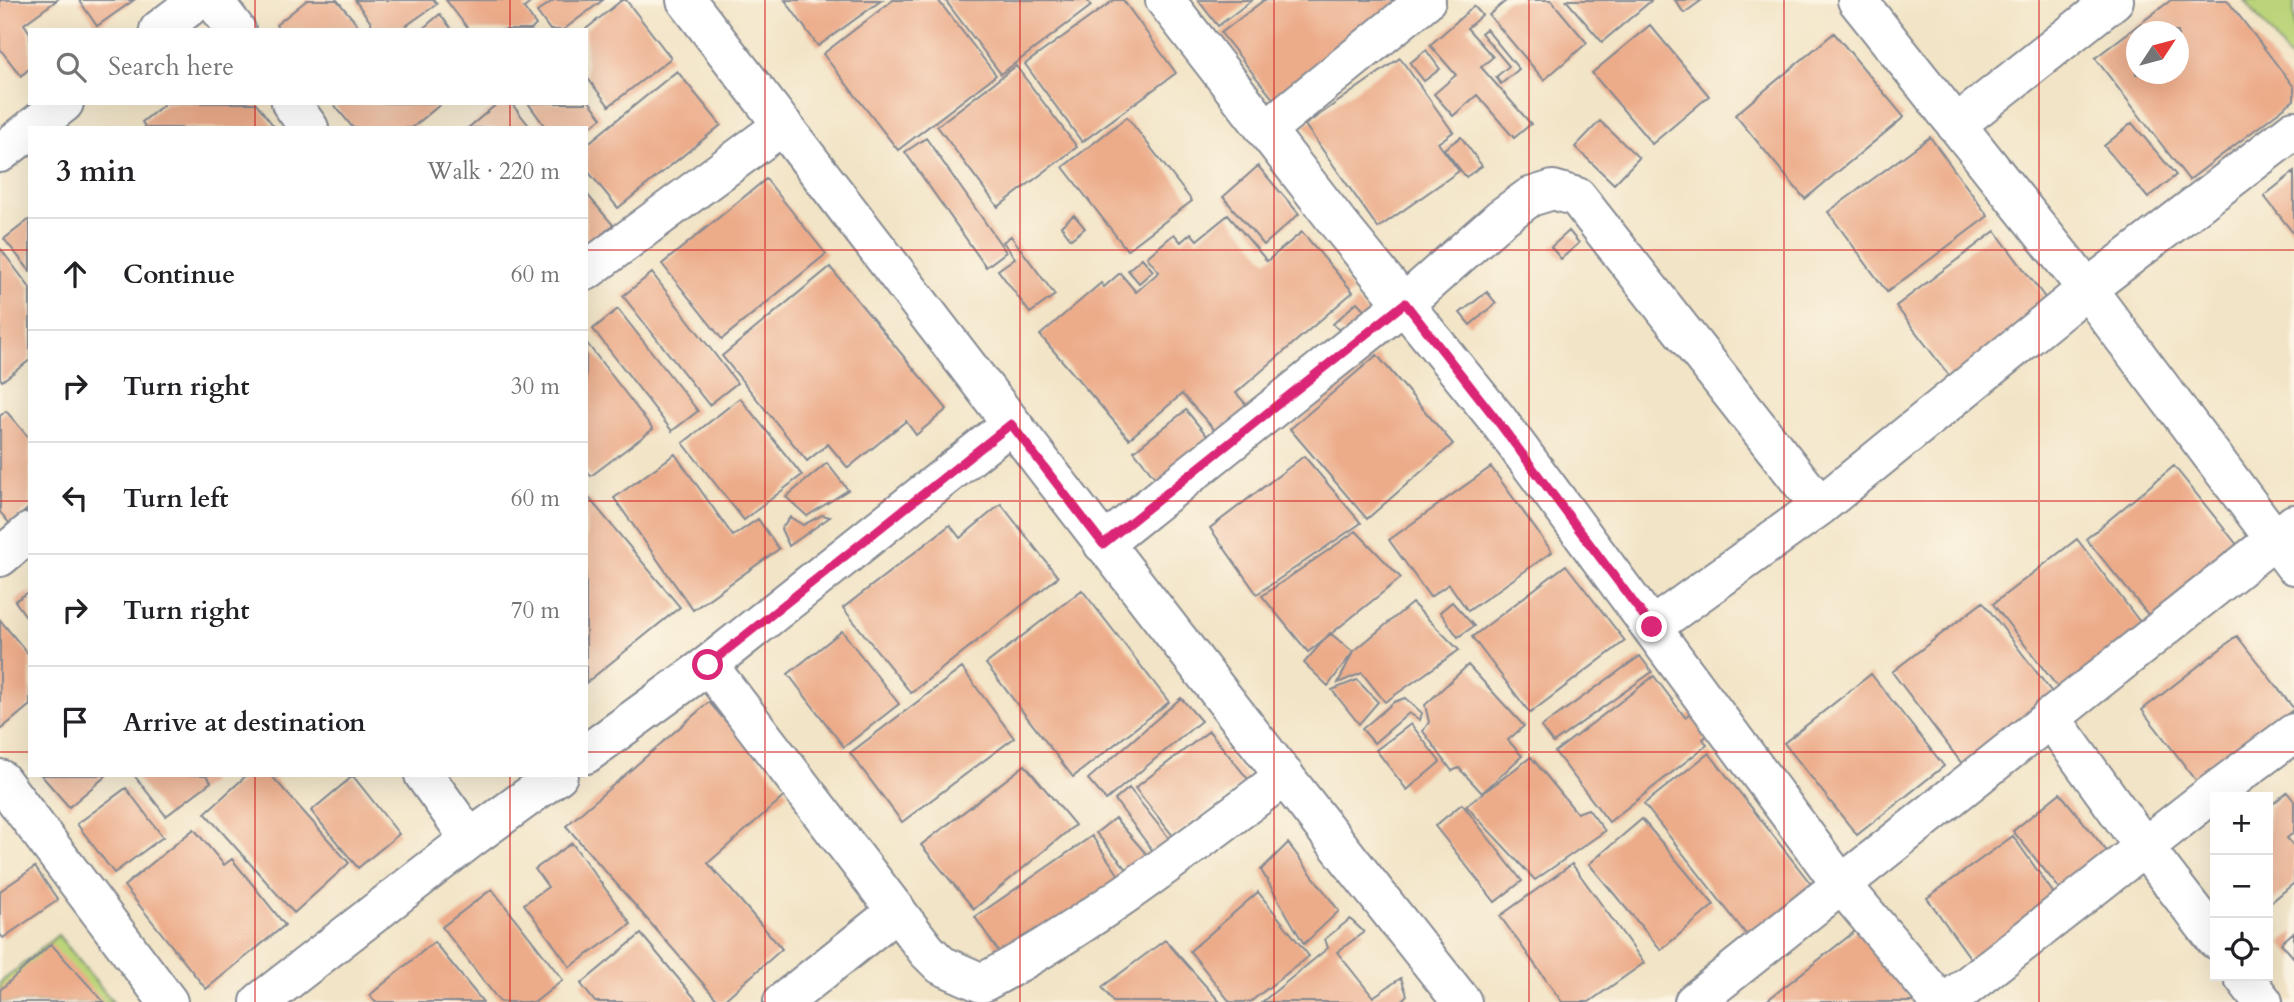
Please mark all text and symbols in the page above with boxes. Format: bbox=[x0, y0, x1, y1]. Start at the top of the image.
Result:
north arrow bbox=[2126, 21, 2189, 84]
search box bbox=[28, 28, 588, 105]
icon: search bbox=[52, 48, 90, 86]
text: Search here bbox=[108, 49, 234, 84]
text: 3 min bbox=[56, 151, 136, 192]
text: Walk · 220 m bbox=[427, 156, 560, 187]
icon: ahead bbox=[56, 255, 94, 293]
text: Continue bbox=[123, 257, 235, 292]
text: 60 m bbox=[511, 259, 560, 290]
icon: right bbox=[56, 367, 94, 405]
text: Turn right bbox=[123, 369, 250, 404]
text: 30 m bbox=[511, 371, 560, 402]
icon: left bbox=[56, 479, 94, 517]
text: Turn left bbox=[123, 481, 228, 516]
text: 60 m bbox=[511, 483, 560, 514]
icon: right bbox=[56, 591, 94, 629]
text: Turn right bbox=[123, 593, 250, 628]
text: 70 m bbox=[511, 595, 560, 626]
route end bbox=[1636, 611, 1667, 642]
route start bbox=[692, 649, 723, 680]
icon: arrive bbox=[56, 703, 94, 741]
text: Arrive at destination bbox=[123, 705, 366, 740]
map controls bbox=[2210, 792, 2273, 981]
button: + bbox=[2210, 792, 2273, 855]
button: − bbox=[2210, 855, 2273, 918]
button: locate bbox=[2210, 918, 2273, 981]

